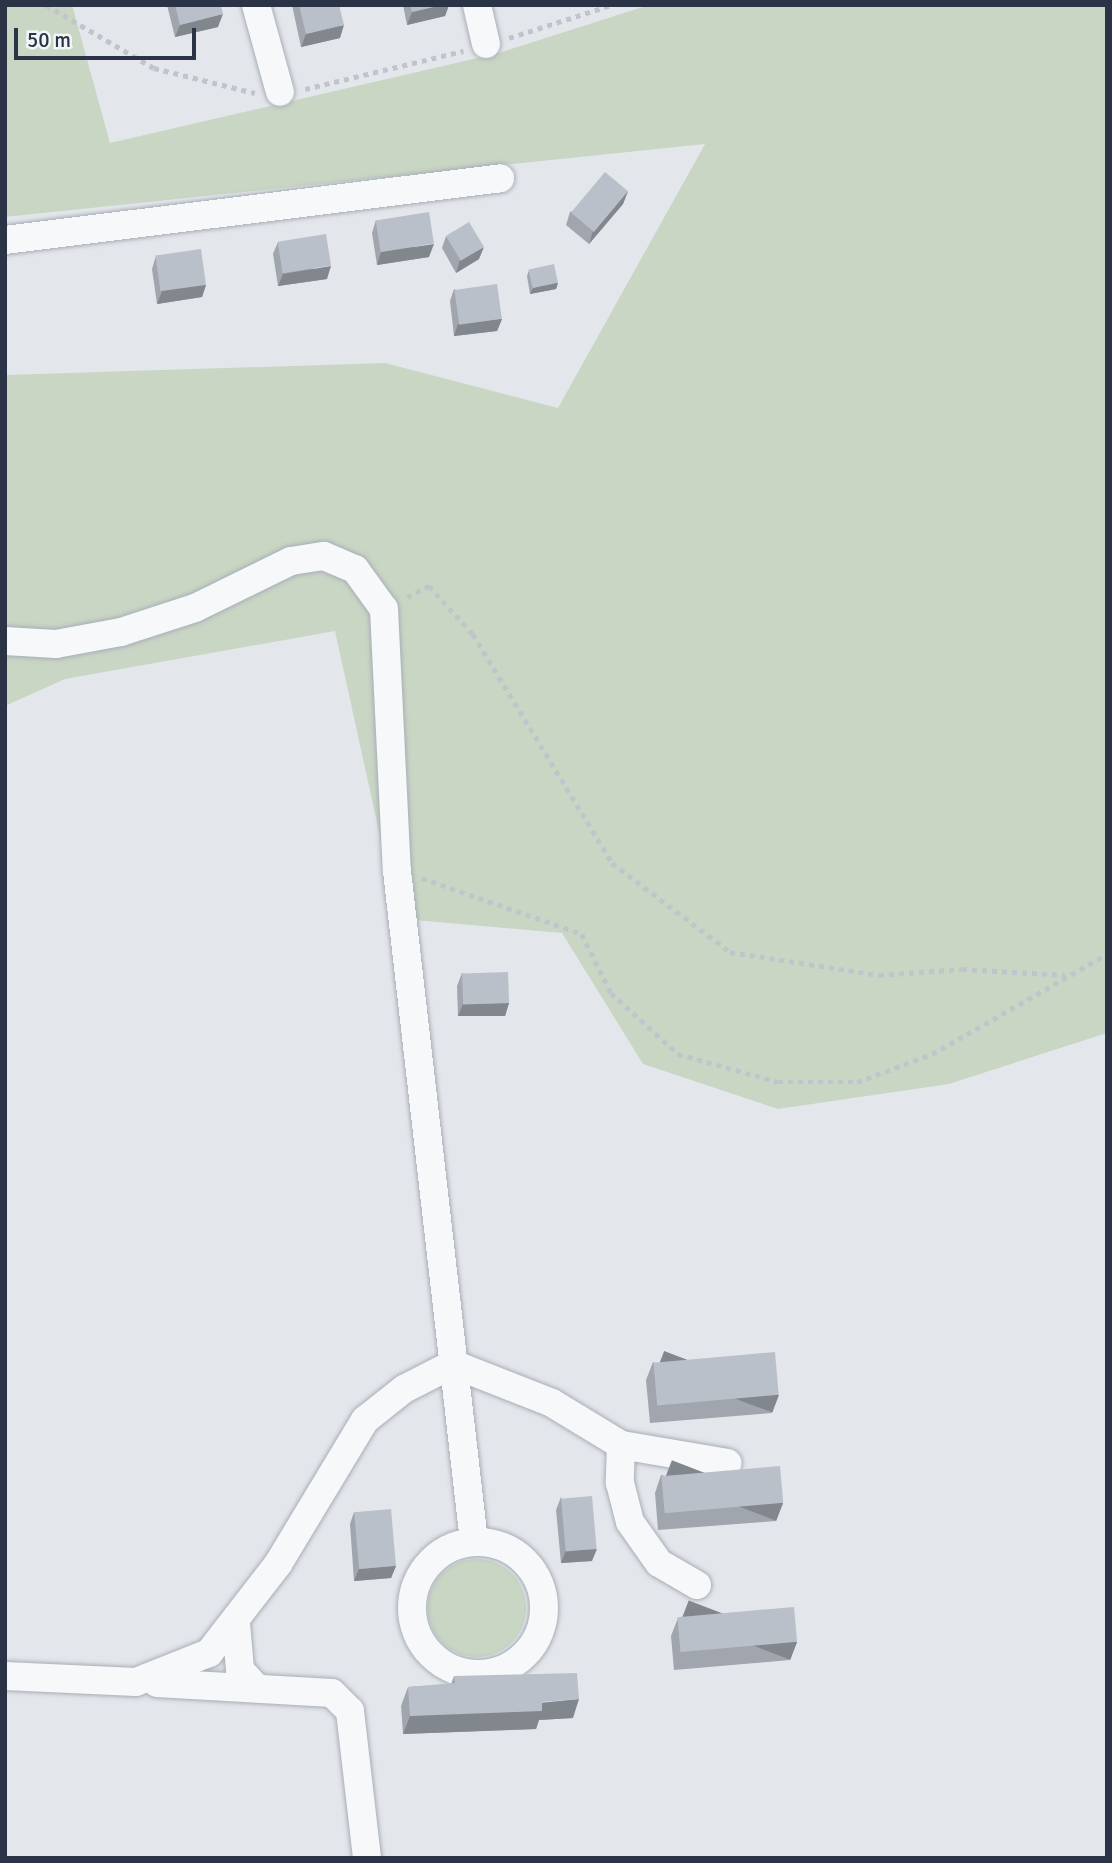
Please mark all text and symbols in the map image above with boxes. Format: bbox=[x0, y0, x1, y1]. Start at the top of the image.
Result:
scale bar bbox=[18, 14, 200, 58]
text: 50 m bbox=[27, 27, 71, 53]

